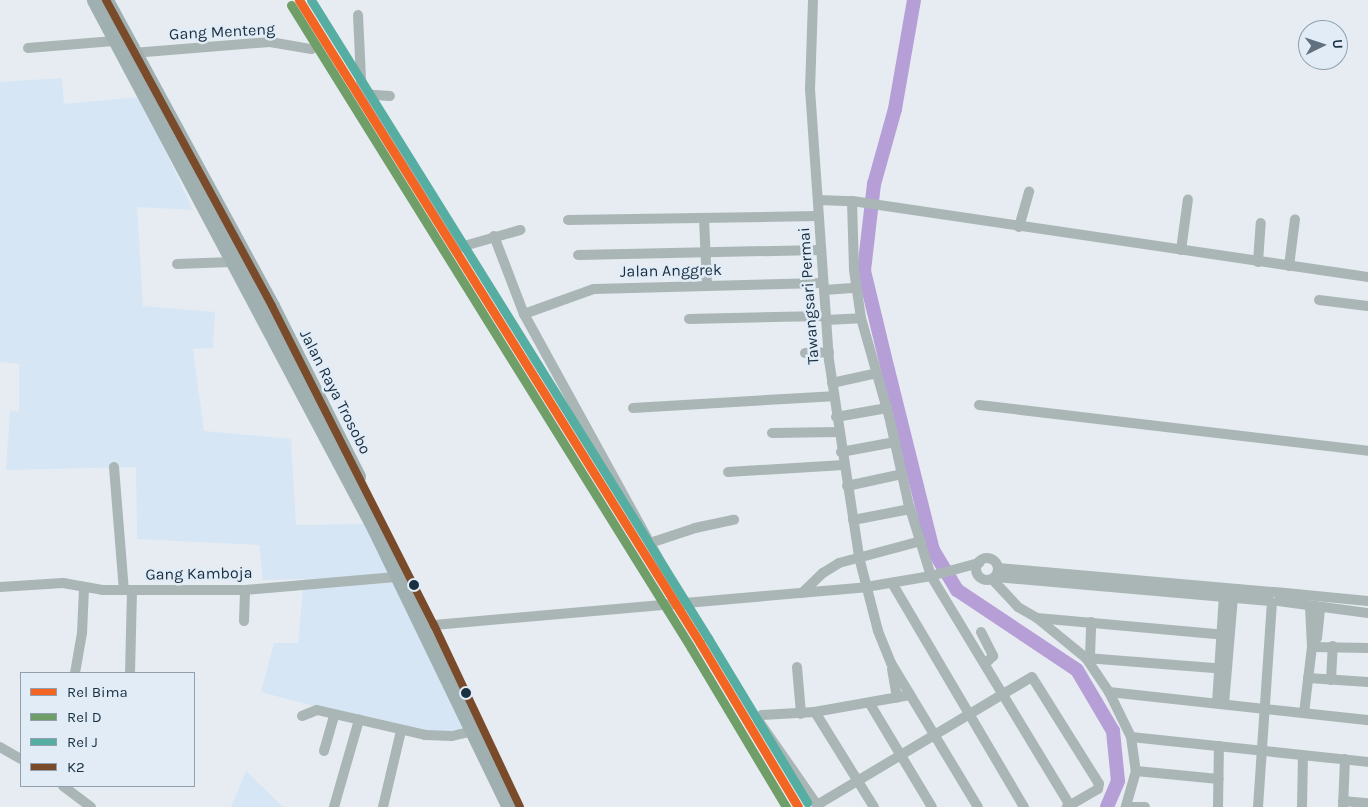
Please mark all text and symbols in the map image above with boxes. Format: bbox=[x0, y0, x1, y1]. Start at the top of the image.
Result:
street label: Gang Menteng bbox=[169, 20, 275, 44]
north arrow bbox=[1298, 20, 1348, 70]
text: U bbox=[1329, 39, 1346, 49]
street label: Tawangsari Permai bbox=[795, 227, 823, 365]
street label: Jalan Anggrek bbox=[620, 261, 722, 281]
street label: Jalan Raya Trosobo bbox=[295, 326, 375, 458]
street label: Gang Kamboja bbox=[145, 563, 253, 585]
unlabelled marker bbox=[409, 580, 419, 590]
legend bbox=[20, 672, 195, 787]
text: Rel Bima bbox=[67, 683, 128, 701]
unlabelled marker bbox=[461, 688, 471, 698]
text: Rel D bbox=[67, 708, 102, 726]
text: Rel J bbox=[67, 733, 98, 751]
text: K2 bbox=[67, 758, 85, 776]

